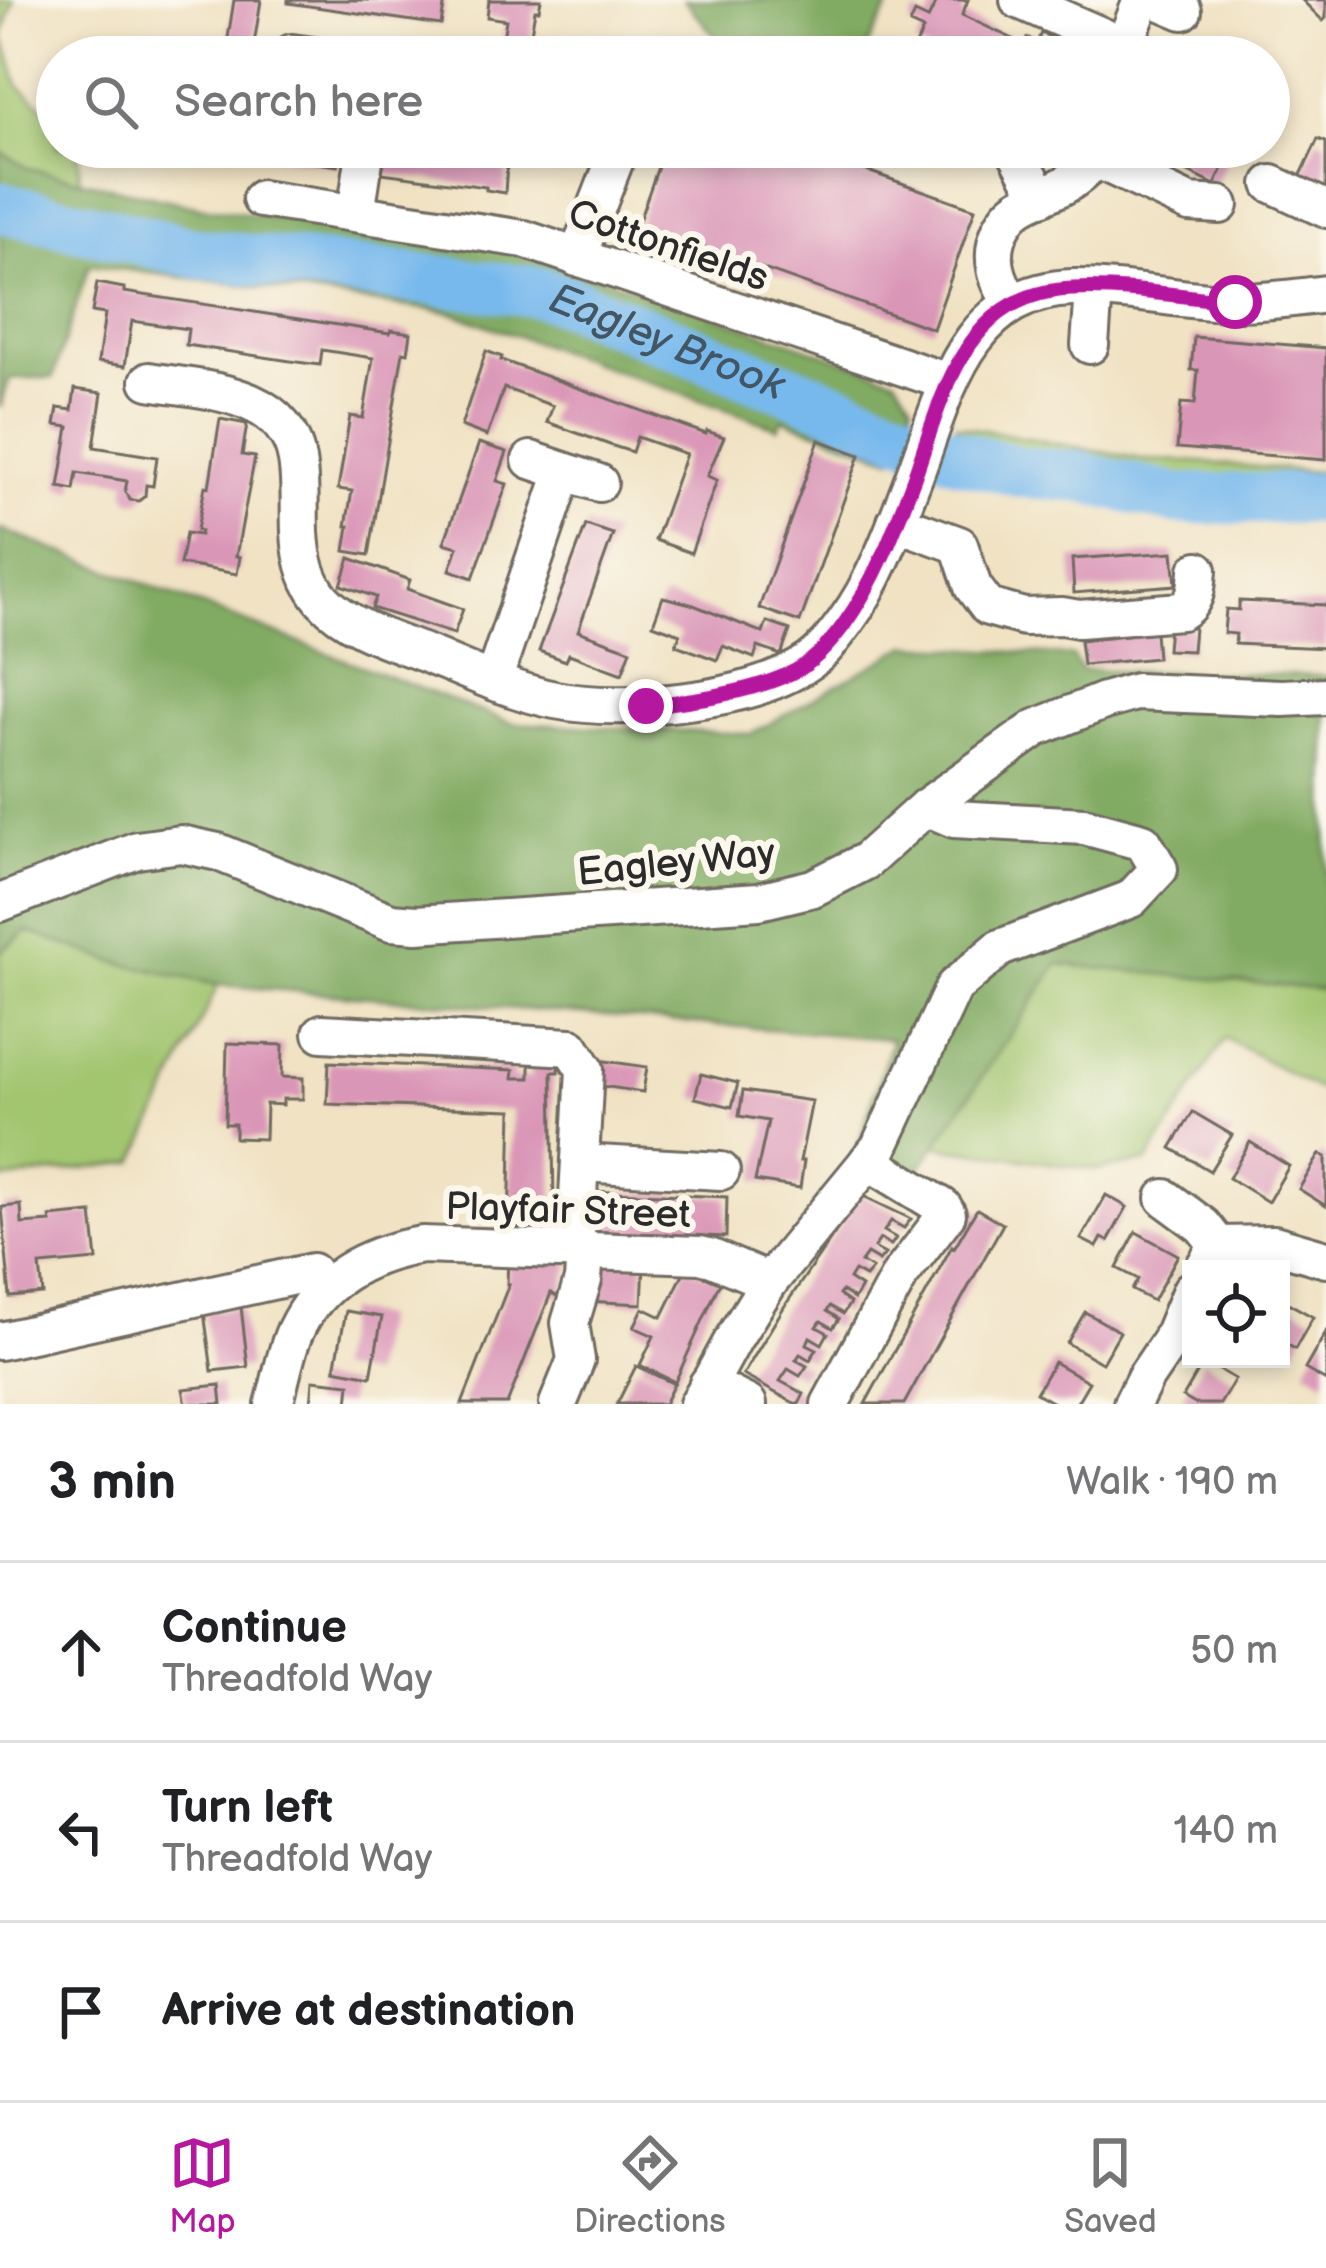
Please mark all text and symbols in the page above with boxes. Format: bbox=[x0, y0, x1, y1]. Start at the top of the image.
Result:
search box bbox=[36, 36, 1290, 168]
icon: search bbox=[78, 69, 144, 135]
text: Search here bbox=[174, 75, 423, 130]
street label: Cottonfields bbox=[562, 190, 774, 303]
water label: Eagley Brook bbox=[542, 273, 793, 413]
route start bbox=[1208, 275, 1262, 329]
route end bbox=[619, 679, 673, 733]
street label: Eagley Way bbox=[575, 830, 778, 897]
street label: Playfair Street bbox=[444, 1184, 691, 1239]
map controls bbox=[1182, 1260, 1290, 1368]
button: locate bbox=[1182, 1260, 1290, 1368]
text: 3 min bbox=[48, 1452, 176, 1513]
text: Walk · 190 m bbox=[1066, 1459, 1278, 1506]
text: Continue bbox=[162, 1601, 347, 1656]
icon: ahead bbox=[48, 1619, 114, 1685]
text: 50 m bbox=[1190, 1628, 1278, 1675]
text: Threadfold Way bbox=[162, 1656, 432, 1703]
text: Turn left bbox=[162, 1781, 333, 1836]
icon: left bbox=[48, 1799, 114, 1865]
text: 140 m bbox=[1173, 1808, 1278, 1855]
text: Threadfold Way bbox=[162, 1836, 432, 1883]
icon: arrive bbox=[48, 1979, 114, 2045]
text: Arrive at destination bbox=[162, 1984, 575, 2039]
tab: Map bbox=[169, 2130, 236, 2242]
tab: Directions bbox=[574, 2130, 726, 2242]
tab: Saved bbox=[1064, 2130, 1157, 2242]

